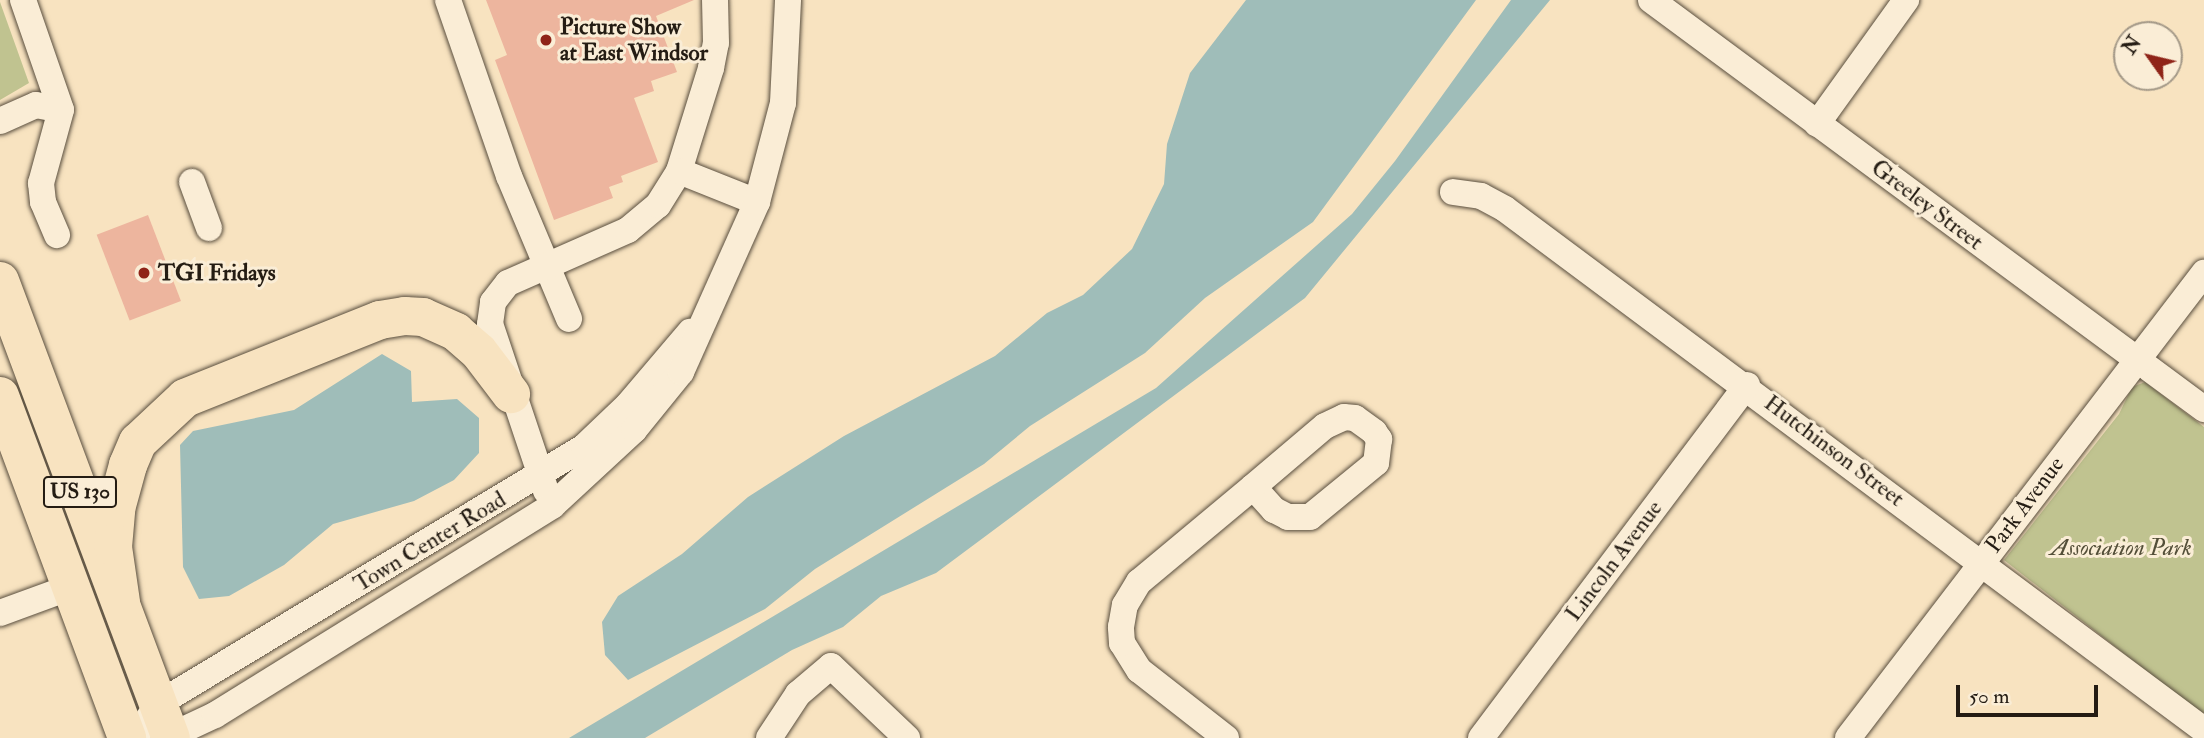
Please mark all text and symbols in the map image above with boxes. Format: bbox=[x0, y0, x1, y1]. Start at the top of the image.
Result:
place label: Picture Show at East Windsor bbox=[560, 13, 708, 67]
north arrow bbox=[2113, 21, 2183, 91]
marker: Picture Show at East Windsor bbox=[538, 32, 554, 48]
text: N bbox=[2118, 32, 2147, 59]
street label: Greeley Street bbox=[1866, 154, 1988, 256]
place label: TGI Fridays bbox=[158, 259, 276, 287]
marker: TGI Fridays bbox=[136, 265, 152, 281]
street label: Hutchinson Street bbox=[1759, 389, 1909, 513]
street label: Park Avenue bbox=[1980, 451, 2070, 559]
road number: US 130 bbox=[42, 475, 119, 510]
street label: Town Center Road bbox=[349, 486, 511, 598]
street label: Lincoln Avenue bbox=[1560, 495, 1668, 627]
park label: Association Park bbox=[2050, 534, 2192, 562]
scale bar bbox=[1959, 672, 2101, 716]
text: 50 m bbox=[1969, 683, 2010, 710]

